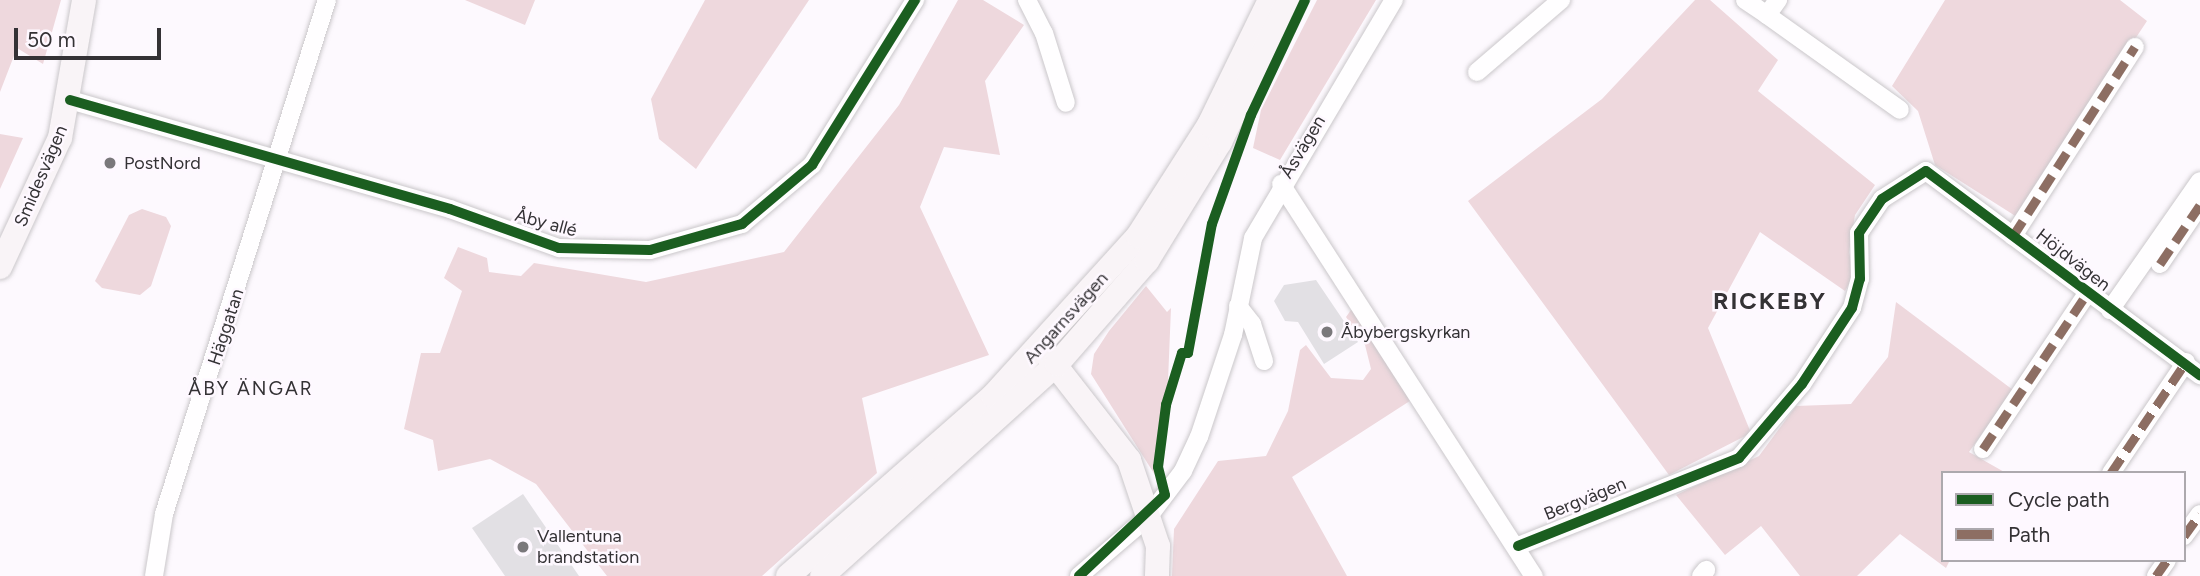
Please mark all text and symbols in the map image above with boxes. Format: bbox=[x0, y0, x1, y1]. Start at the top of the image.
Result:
scale bar bbox=[18, 14, 164, 58]
text: 50 m bbox=[27, 27, 76, 52]
street label: Åsvägen bbox=[1276, 112, 1330, 182]
street label: Smidesvägen bbox=[10, 122, 72, 230]
place label: PostNord bbox=[124, 152, 201, 174]
marker: PostNord bbox=[102, 155, 118, 171]
street label: Åby allé bbox=[513, 204, 579, 242]
street label: Höjdvägen bbox=[2032, 224, 2114, 296]
street label: Angarnsvägen bbox=[1019, 268, 1113, 368]
street label: Häggatan bbox=[204, 286, 248, 368]
district label: RICKEBY bbox=[1714, 287, 1826, 315]
place label: Åbybergskyrkan bbox=[1341, 321, 1470, 343]
marker: Åbybergskyrkan bbox=[1319, 324, 1335, 340]
district label: ÅBY ÄNGAR bbox=[189, 378, 313, 400]
legend bbox=[1941, 471, 2186, 562]
street label: Bergvägen bbox=[1541, 473, 1629, 525]
text: Cycle path bbox=[2008, 487, 2109, 512]
text: Path bbox=[2008, 522, 2050, 547]
place label: Vallentuna brandstation bbox=[537, 526, 639, 568]
marker: Vallentuna brandstation bbox=[515, 539, 531, 555]

